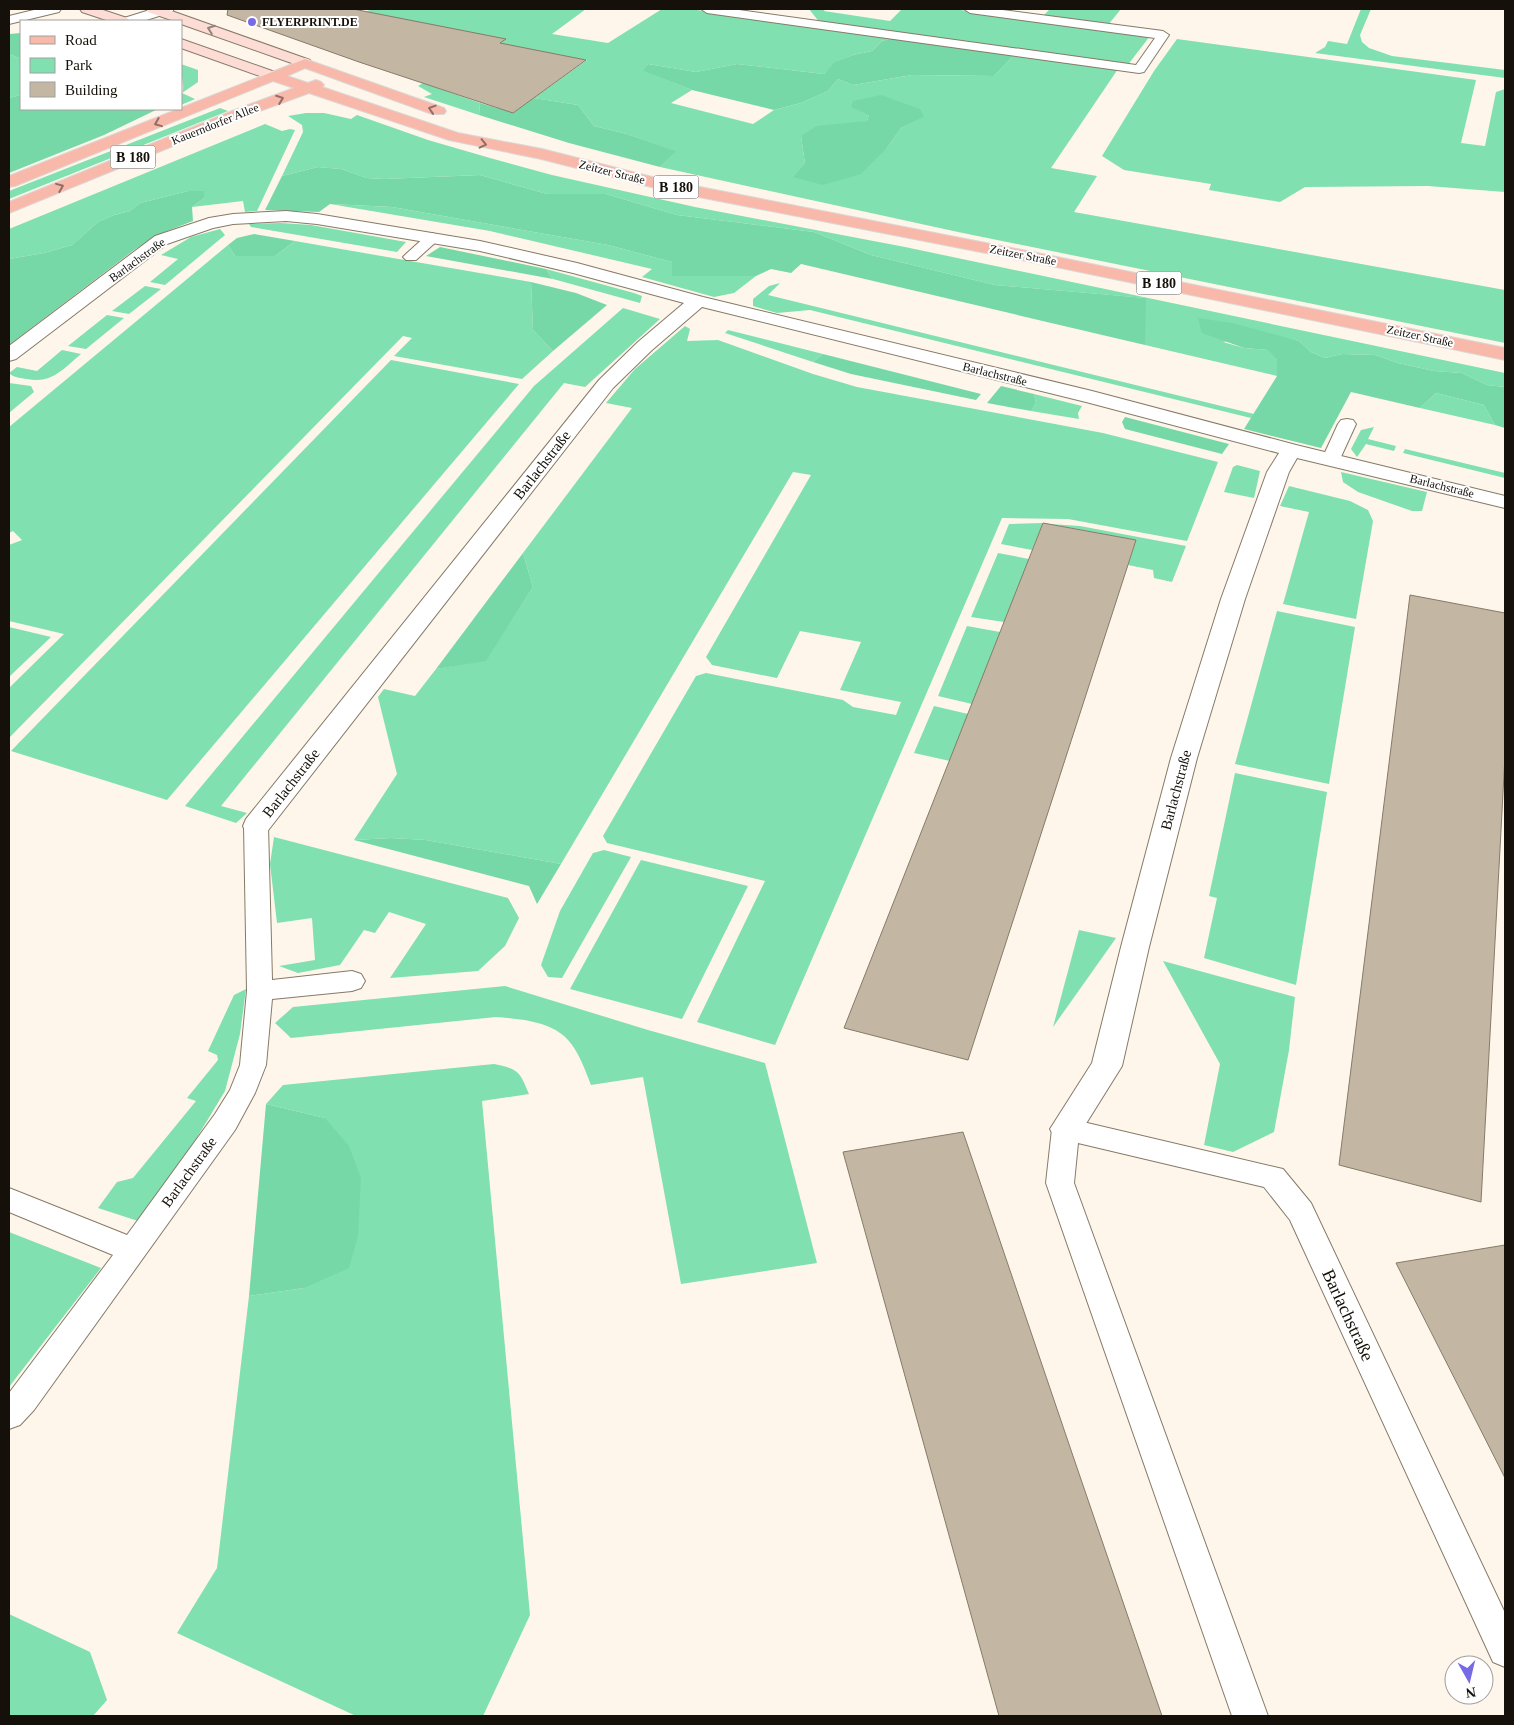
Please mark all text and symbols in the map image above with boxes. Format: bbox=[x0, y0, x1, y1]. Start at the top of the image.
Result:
place label: FLYERPRINT.DE bbox=[262, 15, 358, 29]
marker: FLYERPRINT.DE bbox=[246, 16, 258, 28]
legend bbox=[20, 20, 182, 110]
one-way arrow bbox=[207, 25, 215, 35]
text: Road bbox=[65, 32, 97, 48]
text: Park bbox=[65, 57, 93, 73]
text: Building bbox=[65, 82, 118, 98]
one-way arrow bbox=[275, 95, 284, 105]
street label: Kauerndorfer Allee bbox=[169, 100, 261, 148]
one-way arrow bbox=[429, 105, 437, 115]
one-way arrow bbox=[154, 116, 163, 127]
one-way arrow bbox=[479, 138, 488, 149]
road number: B 180 bbox=[110, 146, 156, 168]
street label: Zeitzer Straße bbox=[577, 157, 647, 187]
road number: B 180 bbox=[654, 176, 698, 198]
one-way arrow bbox=[55, 183, 64, 194]
street label: Barlachstraße bbox=[106, 235, 168, 285]
street label: Zeitzer Straße bbox=[988, 242, 1058, 268]
road number: B 180 bbox=[1136, 272, 1182, 294]
street label: Zeitzer Straße bbox=[1385, 322, 1455, 350]
street label: Barlachstraße bbox=[961, 359, 1029, 389]
street label: Barlachstraße bbox=[510, 427, 574, 502]
street label: Barlachstraße bbox=[1408, 471, 1476, 501]
street label: Barlachstraße bbox=[259, 745, 323, 820]
street label: Barlachstraße bbox=[1158, 748, 1194, 832]
street label: Barlachstraße bbox=[158, 1134, 220, 1210]
street label: Barlachstraße bbox=[1318, 1266, 1378, 1364]
north arrow bbox=[1444, 1655, 1494, 1705]
text: N bbox=[1465, 1684, 1477, 1701]

